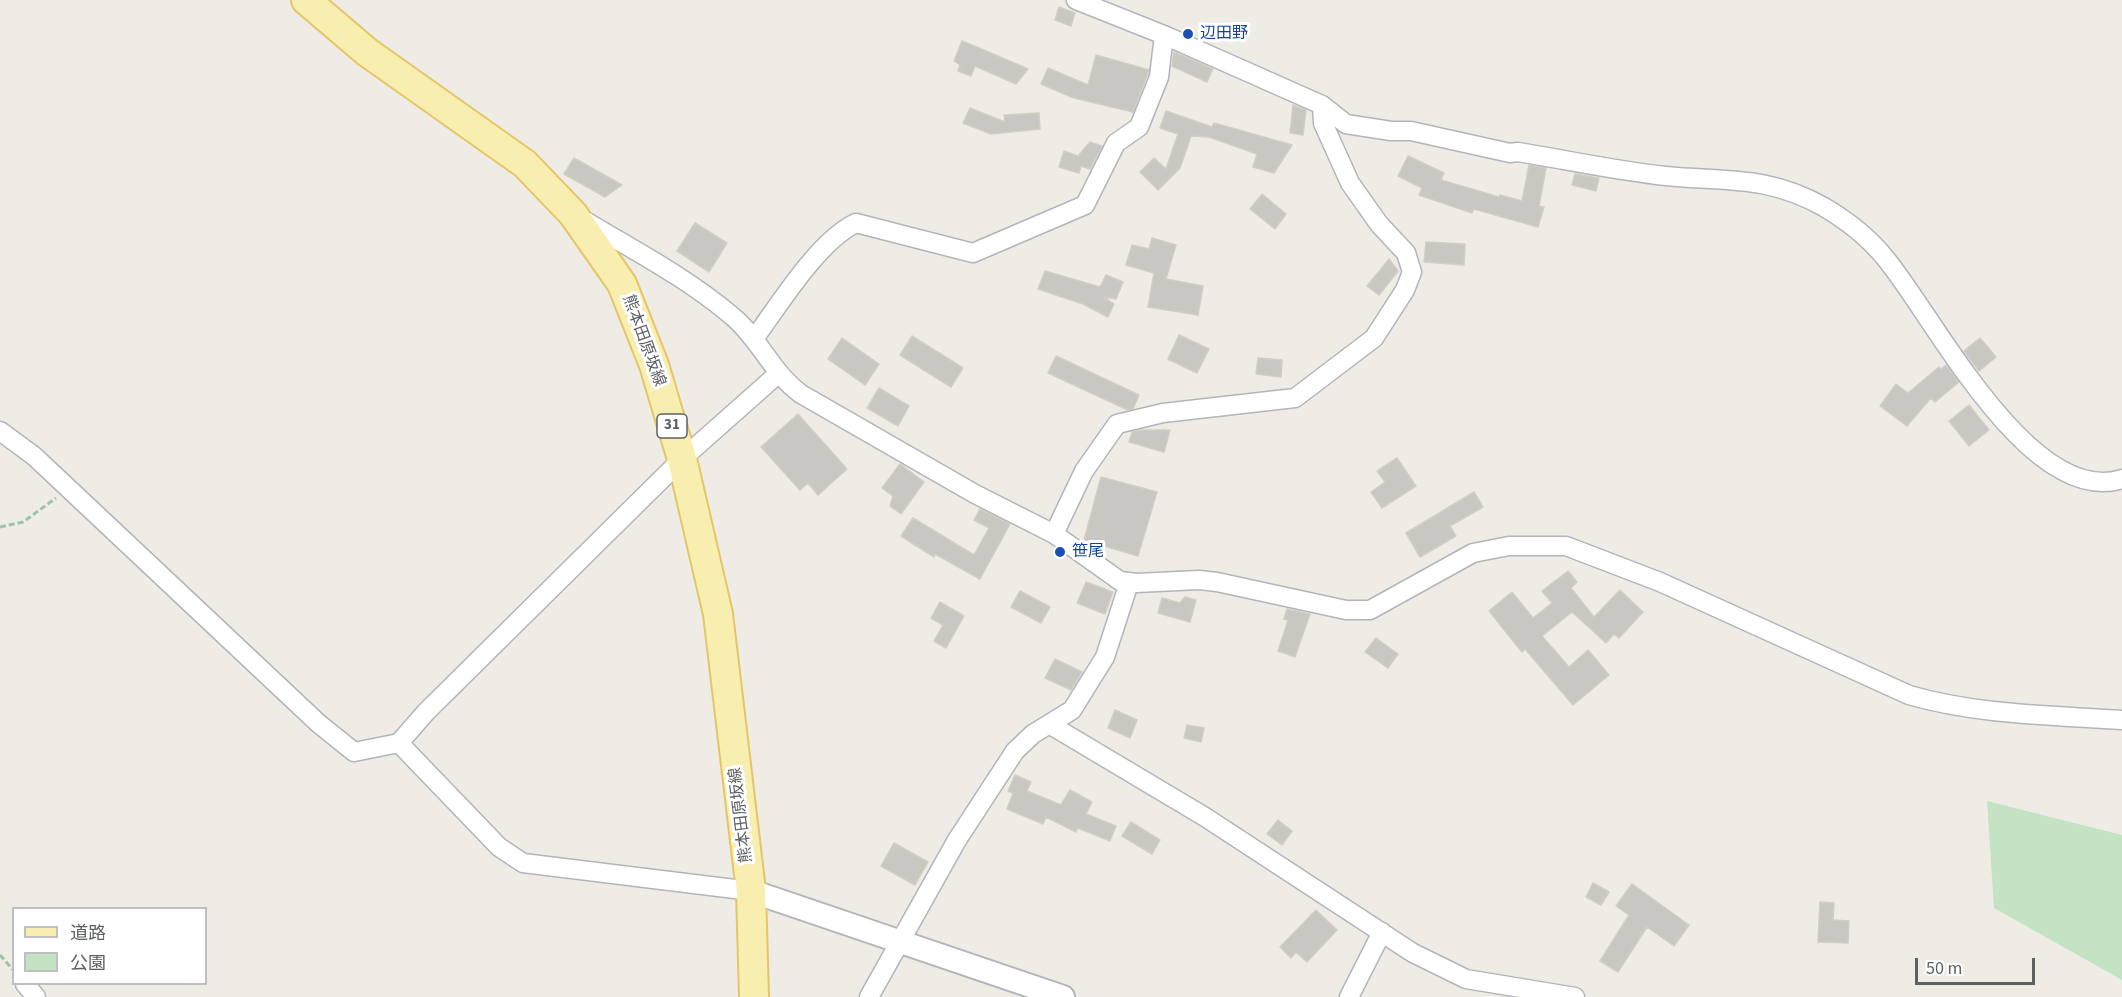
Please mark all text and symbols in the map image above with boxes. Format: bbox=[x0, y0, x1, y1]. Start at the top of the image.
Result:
place label: 辺田野 bbox=[1200, 24, 1248, 44]
marker: 辺田野 bbox=[1181, 27, 1195, 41]
street label: 熊本田原坂線 bbox=[618, 293, 668, 389]
road number: 31 bbox=[657, 414, 687, 438]
place label: 笹尾 bbox=[1072, 542, 1104, 562]
marker: 笹尾 bbox=[1053, 545, 1067, 559]
street label: 熊本田原坂線 bbox=[727, 766, 757, 864]
legend bbox=[12, 907, 207, 985]
text: 道路 bbox=[70, 921, 106, 946]
scale bar bbox=[1918, 946, 2038, 984]
text: 公園 bbox=[70, 951, 106, 976]
text: 50 m bbox=[1926, 956, 1962, 981]

